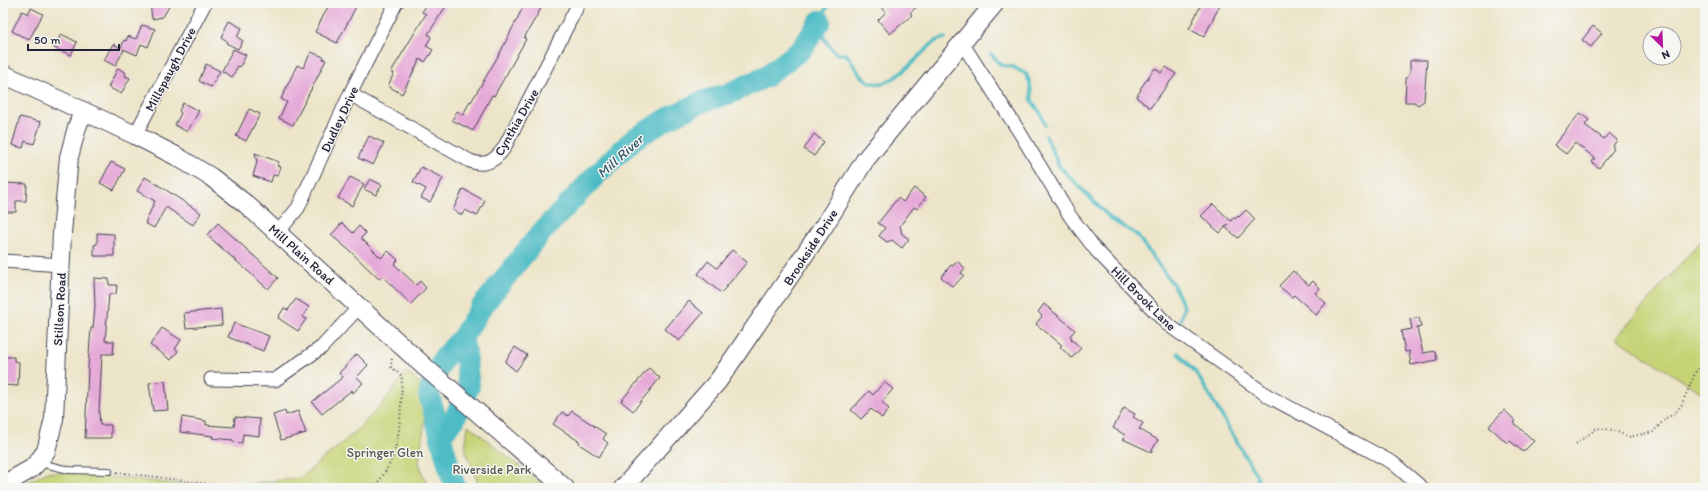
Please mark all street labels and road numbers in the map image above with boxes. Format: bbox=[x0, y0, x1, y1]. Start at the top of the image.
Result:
street label: Millspaugh Drive bbox=[142, 25, 199, 114]
street label: Dudley Drive bbox=[318, 84, 361, 155]
street label: Cynthia Drive bbox=[491, 86, 542, 158]
street label: Brookside Drive bbox=[780, 206, 841, 288]
street label: Mill Plain Road bbox=[266, 221, 338, 288]
street label: Hill Brook Lane bbox=[1108, 263, 1179, 334]
street label: Stillson Road bbox=[50, 272, 69, 346]

